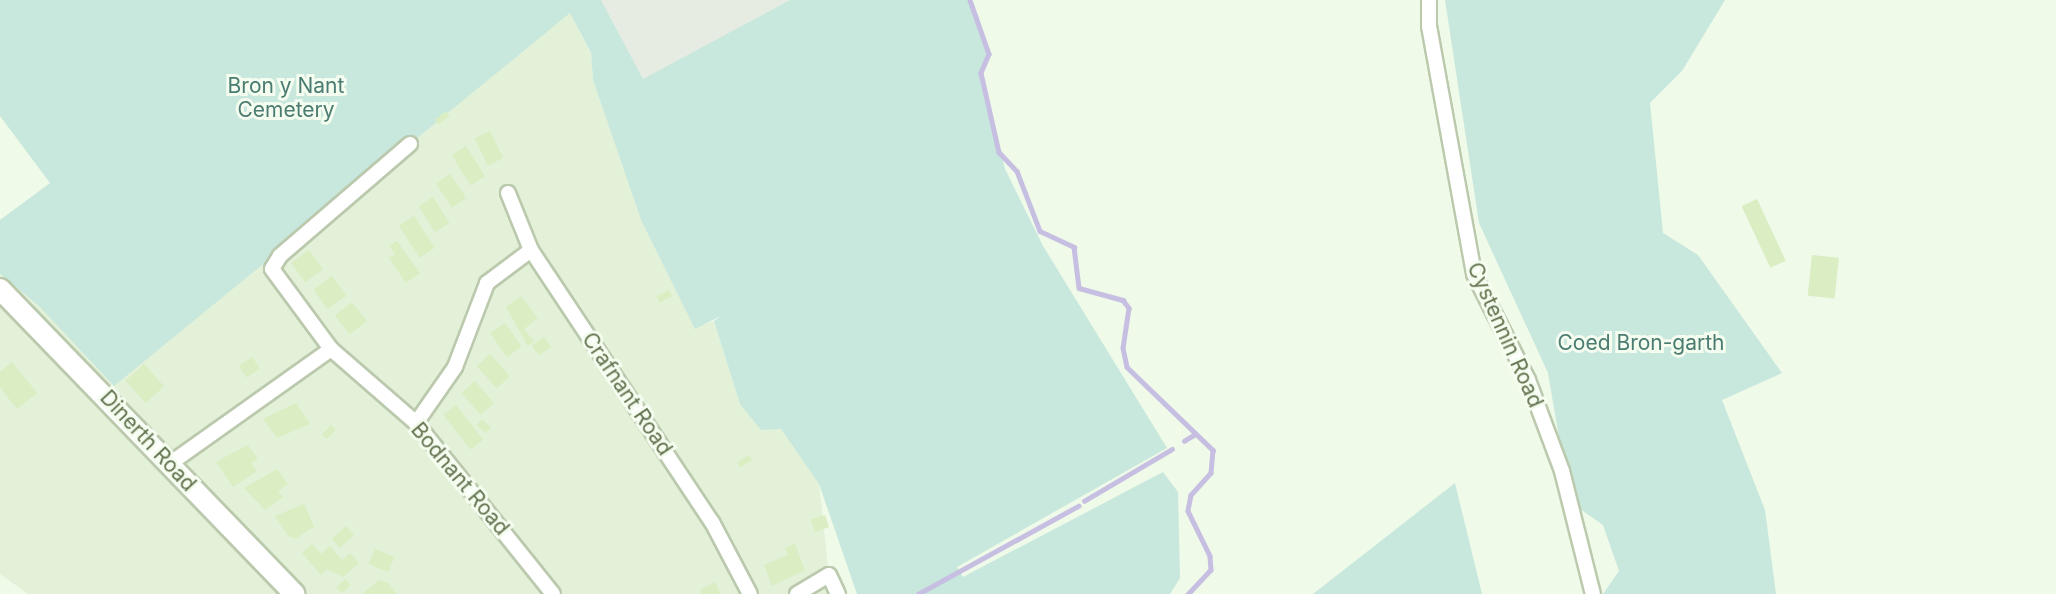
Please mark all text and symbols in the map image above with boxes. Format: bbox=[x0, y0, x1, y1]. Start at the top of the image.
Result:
park label: Bron y Nant Cemetery bbox=[228, 73, 344, 123]
street label: Cystennin Road bbox=[1462, 259, 1548, 411]
street label: Crafnant Road bbox=[577, 328, 677, 460]
park label: Coed Bron-garth bbox=[1557, 330, 1725, 356]
street label: Dinerth Road bbox=[95, 385, 201, 497]
street label: Bodnant Road bbox=[406, 418, 514, 540]

